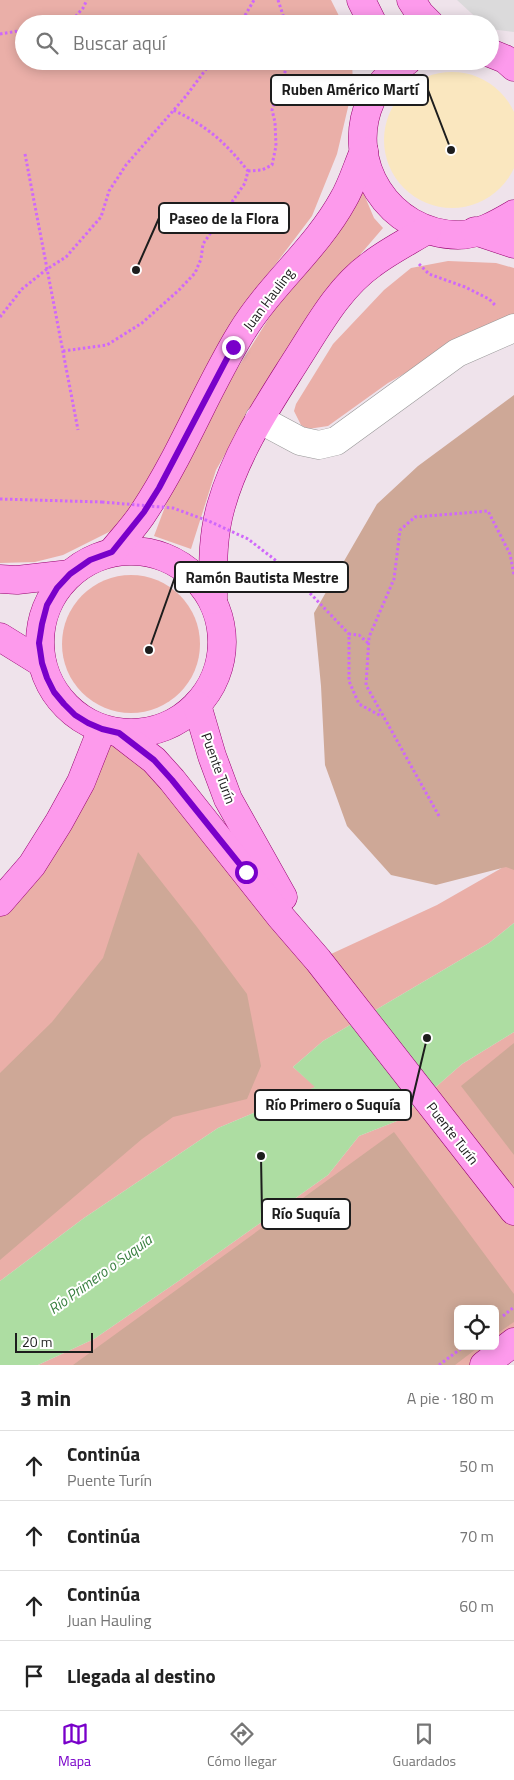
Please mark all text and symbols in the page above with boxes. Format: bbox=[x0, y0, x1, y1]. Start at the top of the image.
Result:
search box bbox=[15, 15, 499, 70]
text: Buscar aquí bbox=[73, 28, 166, 57]
icon: search bbox=[33, 29, 61, 57]
callout: Ruben Américo Martí bbox=[271, 75, 428, 105]
text: Ruben Américo Martí bbox=[281, 78, 420, 101]
callout: Paseo de la Flora bbox=[159, 203, 289, 233]
text: Paseo de la Flora bbox=[169, 207, 279, 230]
street label: Juan Hauling bbox=[237, 263, 299, 335]
route end bbox=[222, 336, 245, 359]
callout: Ramón Bautista Mestre bbox=[175, 562, 348, 592]
text: Ramón Bautista Mestre bbox=[185, 566, 339, 589]
street label: Puente Turín bbox=[196, 729, 242, 807]
route start bbox=[235, 861, 258, 884]
callout: Río Primero o Suquía bbox=[255, 1090, 411, 1120]
text: Río Primero o Suquía bbox=[265, 1093, 401, 1116]
street label: Puente Turín bbox=[422, 1097, 484, 1169]
callout: Río Suquía bbox=[262, 1199, 350, 1229]
text: Río Suquía bbox=[272, 1202, 341, 1225]
water label: Río Primero o Suquía bbox=[43, 1228, 158, 1320]
map controls bbox=[454, 1305, 499, 1350]
button: locate bbox=[454, 1305, 499, 1350]
scale bar bbox=[15, 1330, 92, 1353]
text: 20 m bbox=[22, 1331, 52, 1352]
text: 3 min bbox=[20, 1382, 71, 1414]
text: A pie · 180 m bbox=[407, 1386, 494, 1410]
text: Continúa bbox=[67, 1439, 140, 1468]
icon: ahead bbox=[20, 1452, 48, 1480]
text: 50 m bbox=[459, 1454, 494, 1478]
text: Puente Turín bbox=[67, 1468, 152, 1492]
text: Continúa bbox=[67, 1521, 140, 1550]
icon: ahead bbox=[20, 1522, 48, 1550]
text: 70 m bbox=[459, 1524, 494, 1548]
text: Continúa bbox=[67, 1579, 140, 1608]
icon: ahead bbox=[20, 1592, 48, 1620]
text: 60 m bbox=[459, 1594, 494, 1618]
text: Juan Hauling bbox=[67, 1608, 152, 1632]
text: Llegada al destino bbox=[67, 1661, 216, 1690]
icon: arrive bbox=[20, 1662, 48, 1690]
tab: Mapa bbox=[58, 1720, 91, 1771]
tab: Cómo llegar bbox=[207, 1720, 277, 1771]
tab: Guardados bbox=[393, 1720, 456, 1771]

